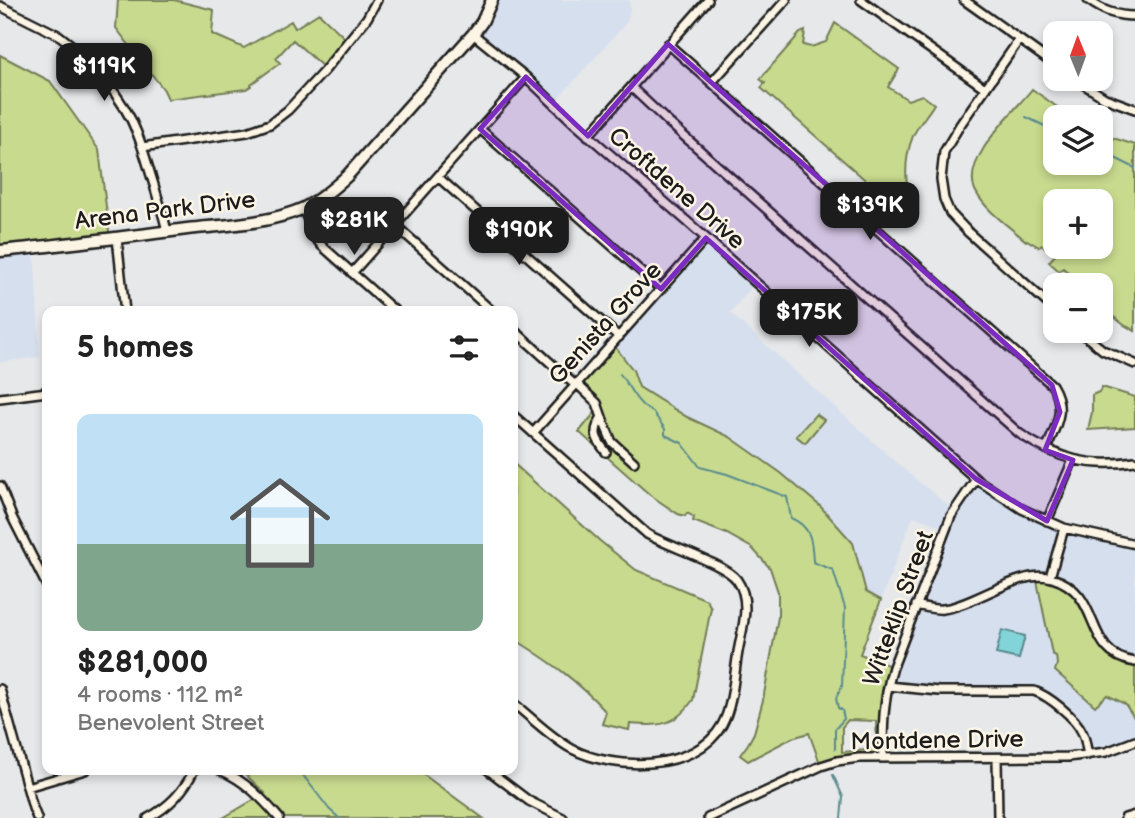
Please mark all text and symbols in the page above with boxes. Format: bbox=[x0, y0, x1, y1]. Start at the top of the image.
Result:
north arrow bbox=[1043, 21, 1113, 91]
map controls bbox=[1043, 21, 1113, 343]
pin: $119K bbox=[55, 43, 153, 103]
text: $119K bbox=[72, 52, 136, 80]
button: layers bbox=[1043, 105, 1113, 175]
street label: Croftdene Drive bbox=[602, 121, 751, 256]
pin: $139K bbox=[821, 182, 919, 242]
street label: Arena Park Drive bbox=[73, 185, 257, 236]
button: + bbox=[1043, 189, 1113, 259]
text: $139K bbox=[836, 191, 904, 219]
pin: $281K bbox=[305, 198, 403, 257]
text: $281K bbox=[320, 206, 388, 234]
pin: $190K bbox=[470, 208, 568, 267]
text: $190K bbox=[485, 216, 553, 244]
street label: Genista Grove bbox=[543, 256, 668, 391]
button: − bbox=[1043, 273, 1113, 343]
pin: $175K bbox=[760, 290, 858, 349]
text: $175K bbox=[776, 298, 842, 326]
icon: filters bbox=[445, 329, 483, 367]
text: 5 homes bbox=[77, 330, 194, 366]
icon: home bbox=[217, 460, 343, 586]
street label: Witteklip Street bbox=[857, 526, 940, 690]
text: $281,000 bbox=[77, 645, 208, 681]
text: 4 rooms · 112 m² bbox=[77, 681, 243, 709]
text: Benevolent Street bbox=[77, 709, 264, 737]
street label: Montdene Drive bbox=[850, 724, 1024, 757]

